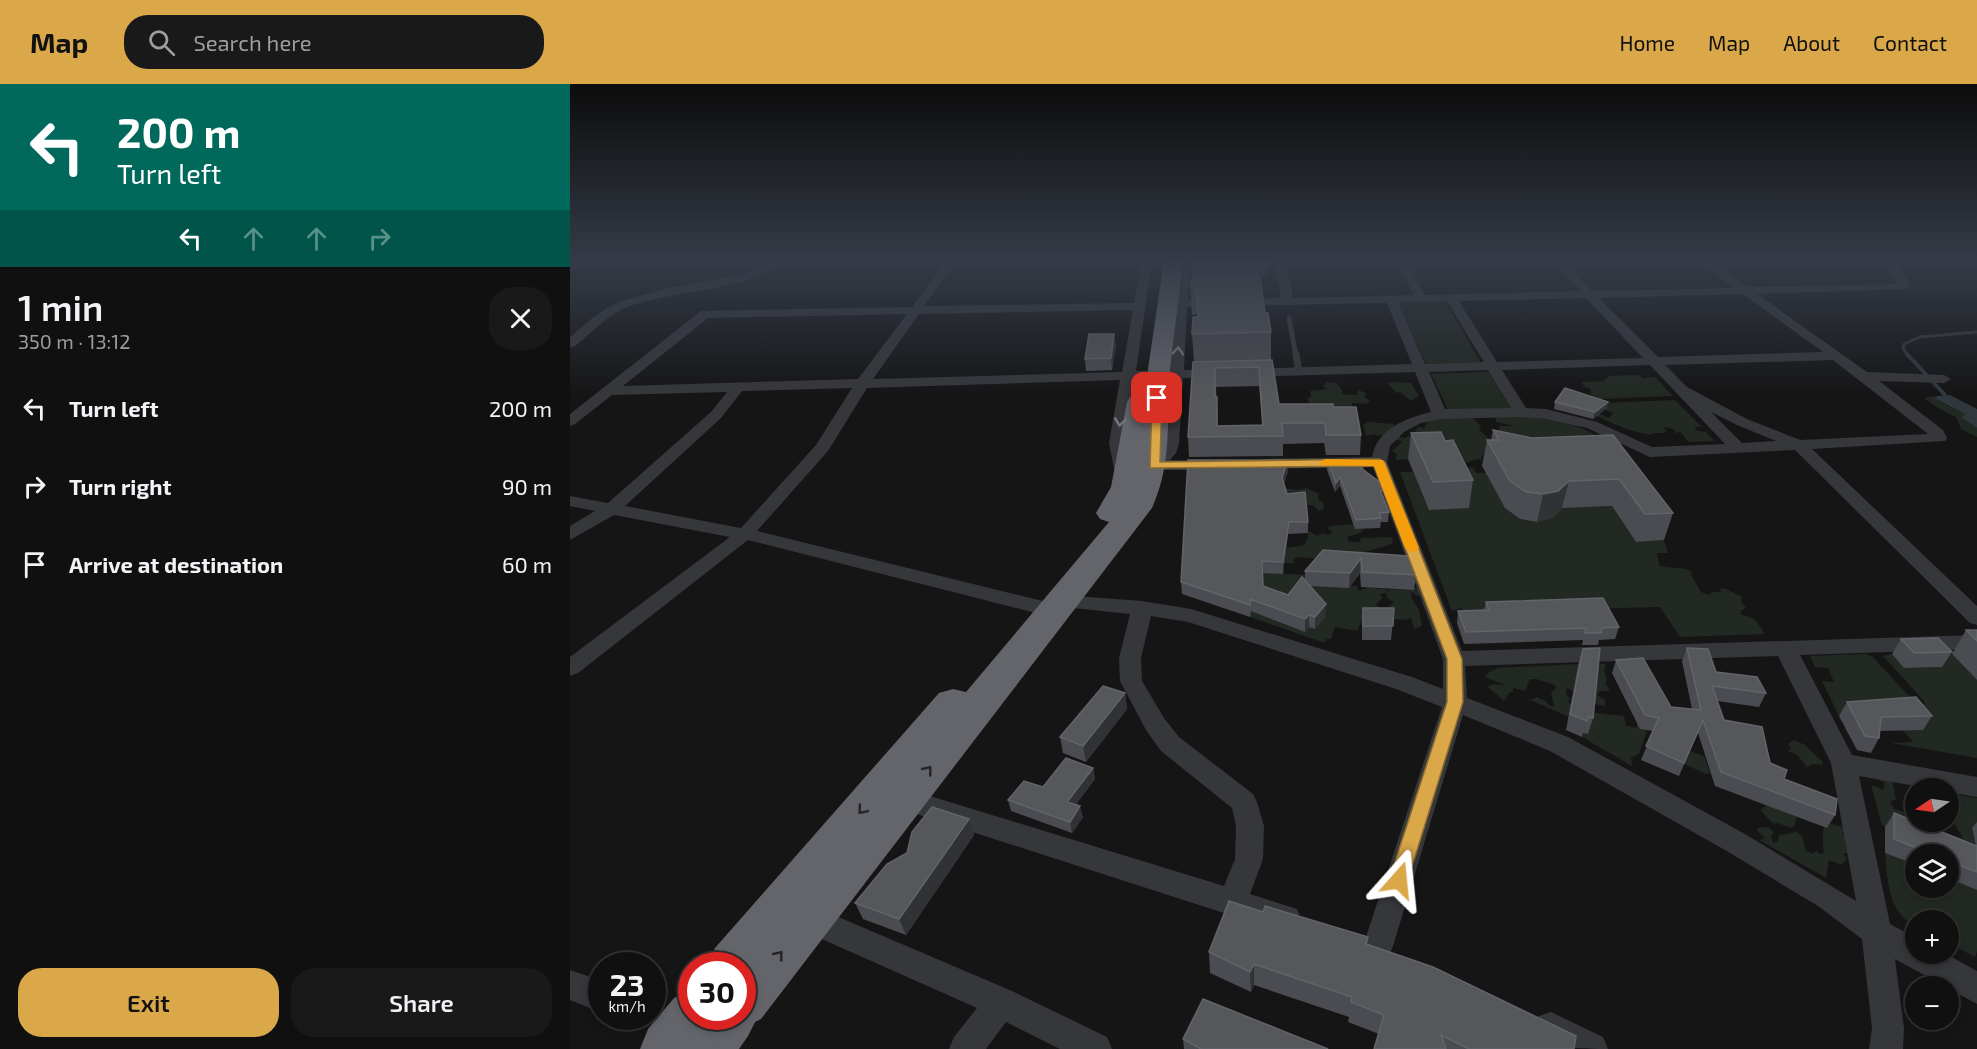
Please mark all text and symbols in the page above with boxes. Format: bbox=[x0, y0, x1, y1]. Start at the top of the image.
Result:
search box bbox=[124, 15, 544, 69]
text: Map bbox=[30, 25, 88, 59]
icon: search bbox=[145, 26, 178, 59]
text: Search here bbox=[193, 29, 312, 55]
text: Home bbox=[1619, 30, 1675, 55]
text: Map bbox=[1708, 30, 1750, 55]
text: About bbox=[1783, 30, 1840, 55]
text: Contact bbox=[1873, 30, 1947, 55]
text: 200 m bbox=[117, 106, 240, 156]
icon: left bbox=[18, 108, 96, 186]
text: Turn left bbox=[117, 157, 221, 189]
icon: left bbox=[174, 222, 207, 255]
icon: ahead bbox=[237, 222, 270, 255]
icon: ahead bbox=[300, 222, 333, 255]
icon: right bbox=[363, 222, 396, 255]
text: 1 min bbox=[18, 285, 103, 328]
button: close bbox=[489, 287, 552, 350]
text: 350 m · 13:12 bbox=[18, 329, 131, 353]
one-way arrow bbox=[1171, 346, 1184, 355]
pin bbox=[1131, 372, 1182, 423]
icon: arrive bbox=[1140, 381, 1173, 414]
icon: left bbox=[18, 392, 51, 425]
text: Turn left bbox=[69, 395, 158, 421]
text: 200 m bbox=[489, 395, 552, 421]
one-way arrow bbox=[1114, 417, 1126, 426]
icon: right bbox=[18, 470, 51, 503]
text: Turn right bbox=[69, 473, 171, 499]
text: 90 m bbox=[502, 473, 552, 499]
icon: arrive bbox=[18, 548, 51, 581]
text: Arrive at destination bbox=[69, 551, 283, 577]
text: 60 m bbox=[502, 551, 552, 577]
one-way arrow bbox=[920, 766, 931, 777]
north arrow bbox=[1905, 778, 1959, 832]
map controls bbox=[1905, 778, 1959, 1030]
one-way arrow bbox=[859, 803, 870, 814]
button: layers bbox=[1905, 844, 1959, 898]
position arrow bbox=[1367, 848, 1431, 912]
button: + bbox=[1905, 910, 1959, 964]
one-way arrow bbox=[772, 951, 783, 962]
speed limit sign: 30 bbox=[678, 952, 756, 1030]
text: 23 bbox=[610, 966, 644, 1002]
button: Exit bbox=[18, 968, 279, 1037]
button: Share bbox=[291, 968, 552, 1037]
button: − bbox=[1905, 976, 1959, 1030]
text: km/h bbox=[608, 997, 646, 1015]

